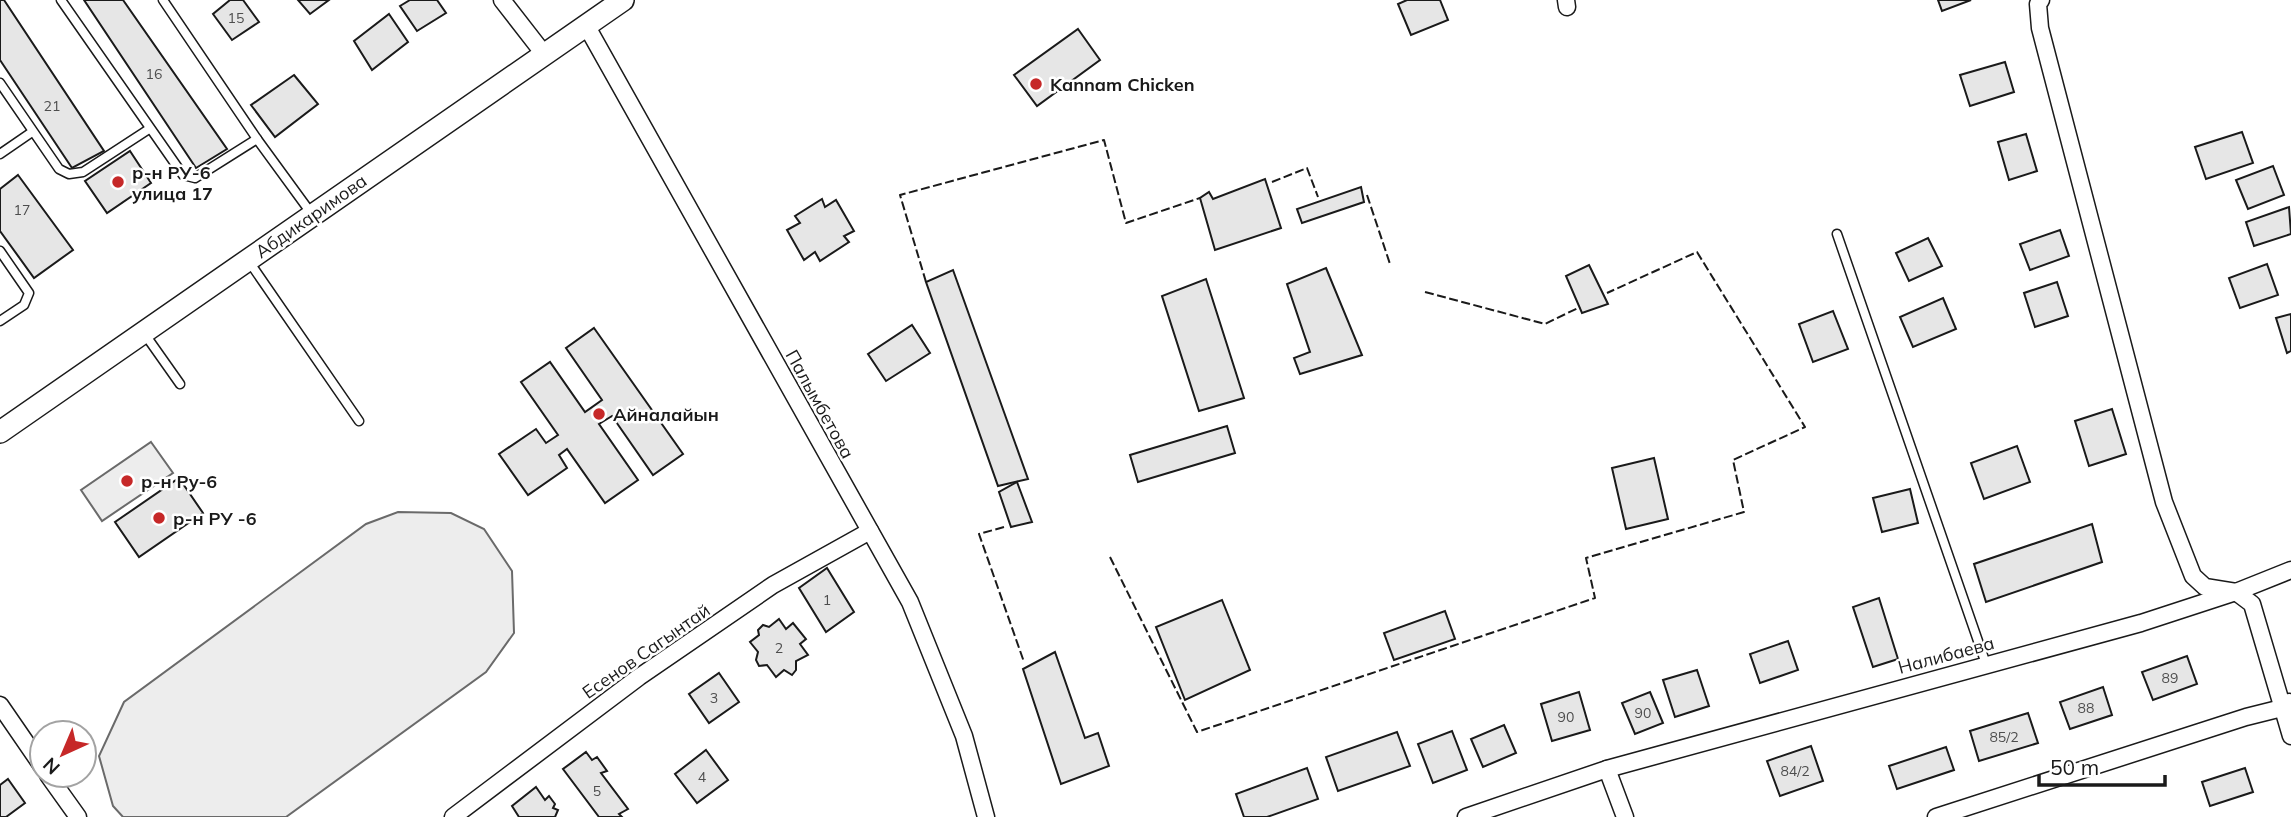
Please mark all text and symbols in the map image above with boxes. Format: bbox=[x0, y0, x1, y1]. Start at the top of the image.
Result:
house number: 15 bbox=[228, 9, 244, 27]
house number: 16 bbox=[146, 65, 162, 83]
place label: Kannam Chicken bbox=[1050, 73, 1195, 96]
marker: Kannam Chicken bbox=[1028, 76, 1044, 92]
house number: 21 bbox=[44, 97, 60, 115]
place label: р-н РУ-6 улица 17 bbox=[132, 161, 213, 205]
street label: Абдикаримова bbox=[251, 169, 371, 263]
marker: р-н РУ-6 улица 17 bbox=[110, 174, 126, 190]
house number: 17 bbox=[14, 201, 30, 219]
street label: Палымбетова bbox=[781, 346, 859, 462]
place label: Айналайын bbox=[613, 403, 719, 426]
marker: Айналайын bbox=[591, 406, 607, 422]
place label: р-н Ру-6 bbox=[141, 470, 217, 493]
marker: р-н Ру-6 bbox=[119, 473, 135, 489]
place label: р-н РУ -6 bbox=[173, 507, 257, 530]
marker: р-н РУ -6 bbox=[151, 510, 167, 526]
house number: 1 bbox=[823, 591, 831, 609]
street label: Есенов Сагынтай bbox=[578, 598, 714, 704]
street label: Налибаева bbox=[1895, 631, 1997, 679]
house number: 2 bbox=[775, 639, 783, 657]
house number: 89 bbox=[2162, 669, 2178, 687]
house number: 3 bbox=[710, 689, 718, 707]
house number: 88 bbox=[2078, 699, 2094, 717]
house number: 90 bbox=[1635, 704, 1651, 722]
house number: 90 bbox=[1558, 708, 1574, 726]
north arrow bbox=[28, 719, 98, 789]
house number: 85/2 bbox=[1989, 728, 2019, 746]
scale bar bbox=[2039, 744, 2165, 788]
text: N bbox=[38, 753, 65, 780]
text: 50 m bbox=[2050, 754, 2099, 780]
house number: 84/2 bbox=[1780, 762, 1810, 780]
house number: 4 bbox=[698, 768, 707, 786]
house number: 5 bbox=[593, 782, 601, 800]

